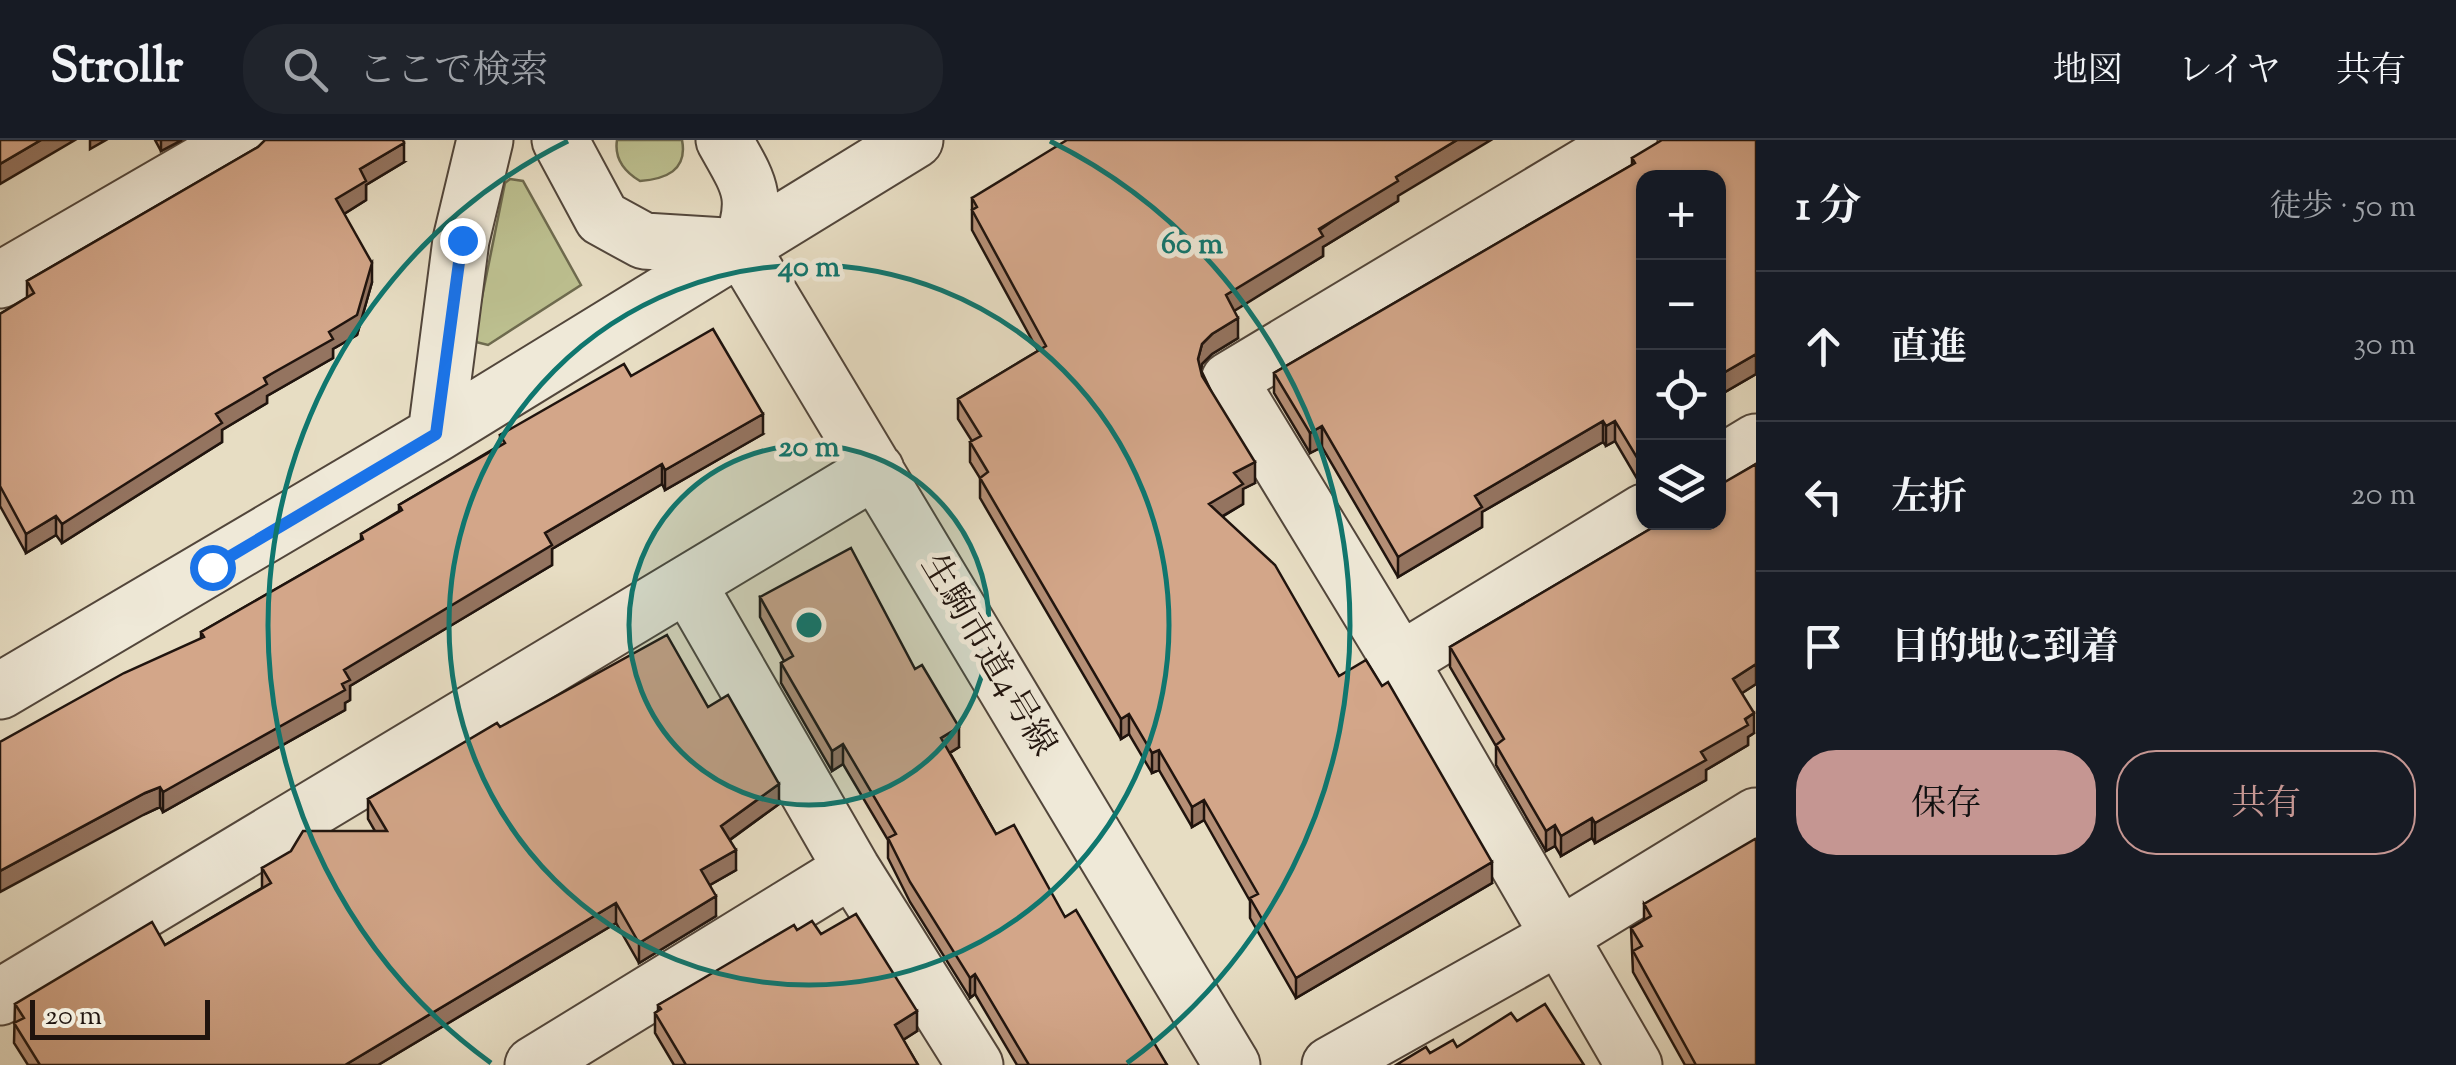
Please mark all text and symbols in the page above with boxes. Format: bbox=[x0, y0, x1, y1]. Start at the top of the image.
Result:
search box bbox=[243, 24, 943, 114]
text: Strollr bbox=[50, 35, 183, 104]
icon: search bbox=[278, 42, 333, 97]
text: ここで検索 bbox=[358, 46, 548, 100]
text: 地図 bbox=[2053, 47, 2123, 98]
text: レイヤ bbox=[2178, 47, 2281, 98]
text: 共有 bbox=[2336, 47, 2406, 98]
map controls bbox=[1636, 170, 1726, 530]
button: + bbox=[1636, 170, 1726, 260]
text: 1 分 bbox=[1796, 179, 1861, 239]
text: 徒歩 · 50 m bbox=[2269, 185, 2416, 231]
route end bbox=[440, 218, 486, 264]
text: 60 m bbox=[1161, 224, 1223, 267]
text: 40 m bbox=[777, 247, 840, 290]
button: − bbox=[1636, 260, 1726, 350]
icon: ahead bbox=[1796, 319, 1851, 374]
text: 直進 bbox=[1891, 323, 1967, 377]
text: 30 m bbox=[2353, 323, 2416, 369]
button: locate bbox=[1636, 350, 1726, 440]
text: 20 m bbox=[778, 427, 840, 470]
button: layers bbox=[1636, 440, 1726, 530]
icon: left bbox=[1796, 469, 1851, 524]
text: 左折 bbox=[1891, 473, 1967, 527]
text: 20 m bbox=[2351, 473, 2416, 519]
route start bbox=[190, 545, 236, 591]
street label: 生駒市道4号線 bbox=[907, 545, 1067, 767]
centre of rings bbox=[791, 607, 827, 643]
icon: arrive bbox=[1796, 619, 1851, 674]
text: 目的地に到着 bbox=[1891, 623, 2119, 677]
button: 保存 bbox=[1796, 750, 2096, 855]
button: 共有 bbox=[2116, 750, 2416, 855]
scale bar bbox=[30, 995, 210, 1040]
text: 20 m bbox=[45, 997, 102, 1037]

